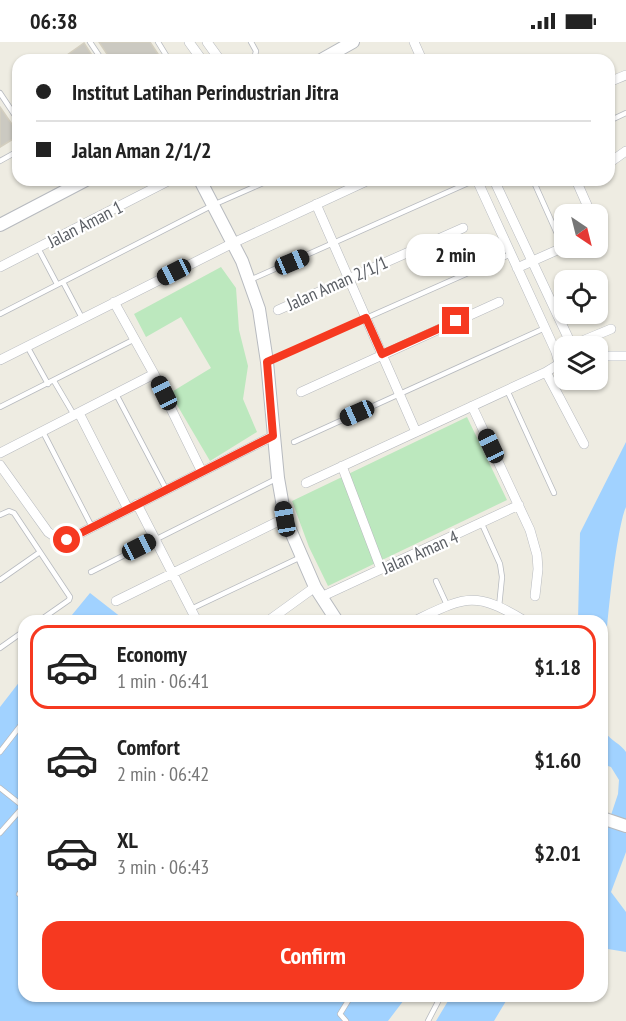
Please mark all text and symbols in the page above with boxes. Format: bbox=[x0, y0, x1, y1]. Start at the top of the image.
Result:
text: 06:38 bbox=[30, 7, 78, 35]
text: Institut Latihan Perindustrian Jitra bbox=[72, 78, 339, 106]
text: Jalan Aman 2/1/2 bbox=[72, 136, 212, 164]
street label: Jalan Aman 1 bbox=[43, 195, 126, 253]
north arrow bbox=[554, 204, 608, 258]
map controls bbox=[554, 204, 608, 390]
callout: 2 min bbox=[406, 234, 506, 276]
text: 2 min bbox=[435, 242, 476, 268]
car bbox=[272, 247, 312, 277]
street label: Jalan Aman 2/1/1 bbox=[282, 250, 391, 316]
car bbox=[154, 256, 194, 288]
button: locate bbox=[554, 270, 608, 324]
route end bbox=[442, 307, 469, 334]
button: layers bbox=[554, 336, 608, 390]
car bbox=[148, 373, 180, 413]
car bbox=[337, 397, 377, 429]
car bbox=[475, 426, 507, 466]
car bbox=[273, 500, 297, 538]
street label: Jalan Aman 4 bbox=[377, 525, 462, 579]
route start bbox=[53, 526, 80, 553]
car bbox=[119, 531, 159, 563]
icon: car bbox=[45, 640, 99, 694]
text: Economy bbox=[117, 640, 187, 668]
text: $1.18 bbox=[534, 653, 581, 681]
text: 1 min · 06:41 bbox=[117, 668, 209, 694]
icon: car bbox=[45, 733, 99, 787]
text: Comfort bbox=[117, 733, 180, 761]
text: $1.60 bbox=[534, 746, 581, 774]
text: 2 min · 06:42 bbox=[117, 761, 209, 787]
icon: car bbox=[45, 826, 99, 880]
text: XL bbox=[117, 826, 138, 854]
text: $2.01 bbox=[534, 839, 581, 867]
text: 3 min · 06:43 bbox=[117, 854, 209, 880]
button: Confirm bbox=[42, 921, 584, 990]

